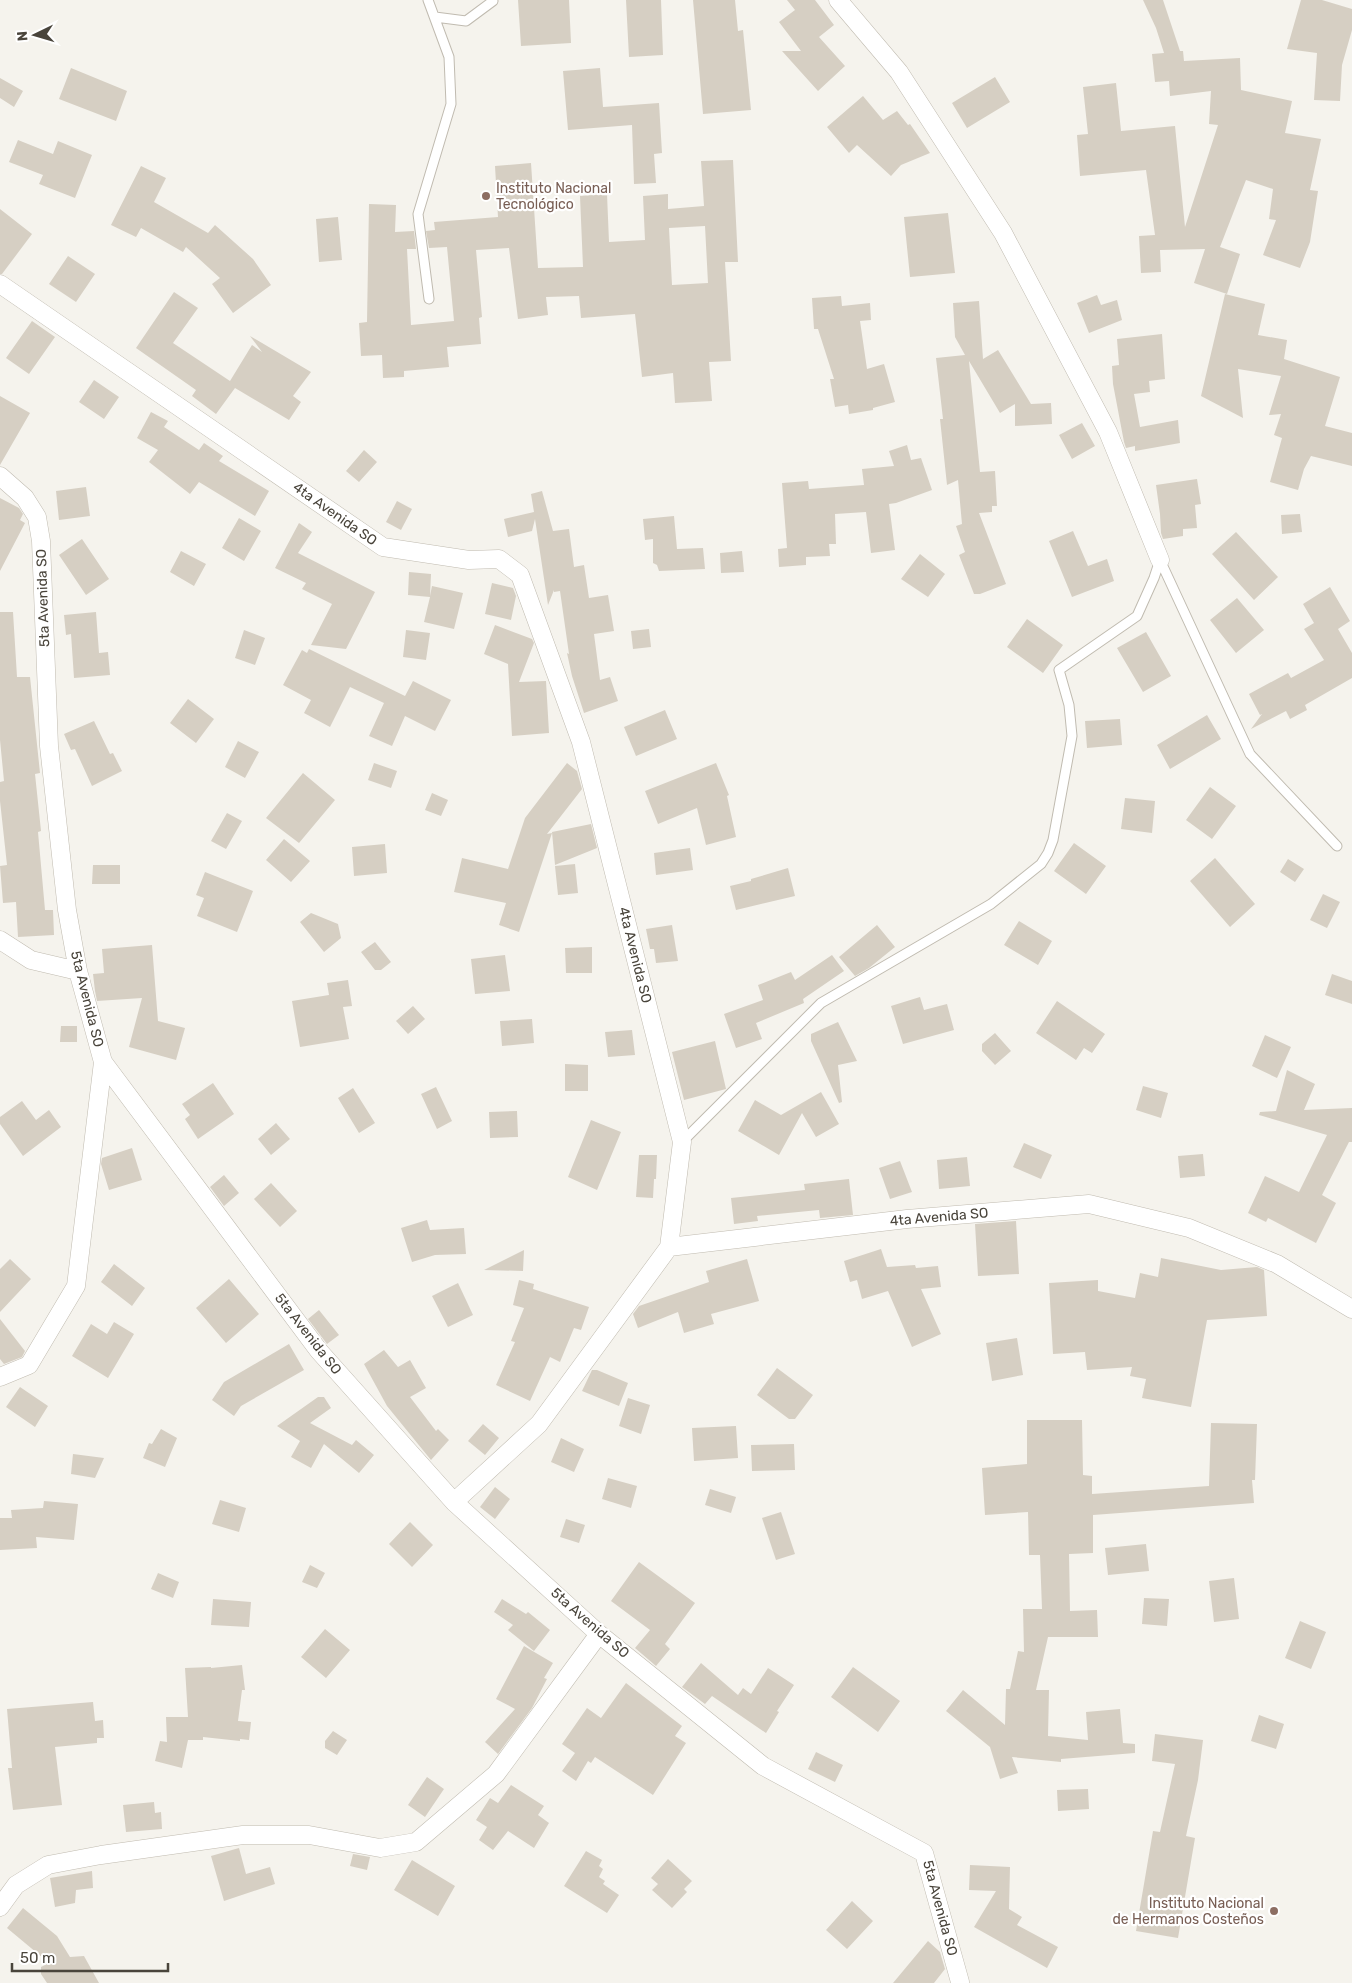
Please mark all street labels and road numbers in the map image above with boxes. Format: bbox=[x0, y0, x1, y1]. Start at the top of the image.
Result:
street label: 4ta Avenida SO bbox=[290, 479, 380, 549]
street label: 5ta Avenida SO bbox=[33, 549, 53, 647]
street label: 4ta Avenida SO bbox=[615, 905, 655, 1005]
street label: 5ta Avenida SO bbox=[67, 949, 107, 1049]
street label: 4ta Avenida SO bbox=[889, 1204, 989, 1230]
street label: 5ta Avenida SO bbox=[271, 1290, 345, 1378]
street label: 5ta Avenida SO bbox=[547, 1584, 633, 1662]
street label: 5ta Avenida SO bbox=[919, 1858, 961, 1958]

